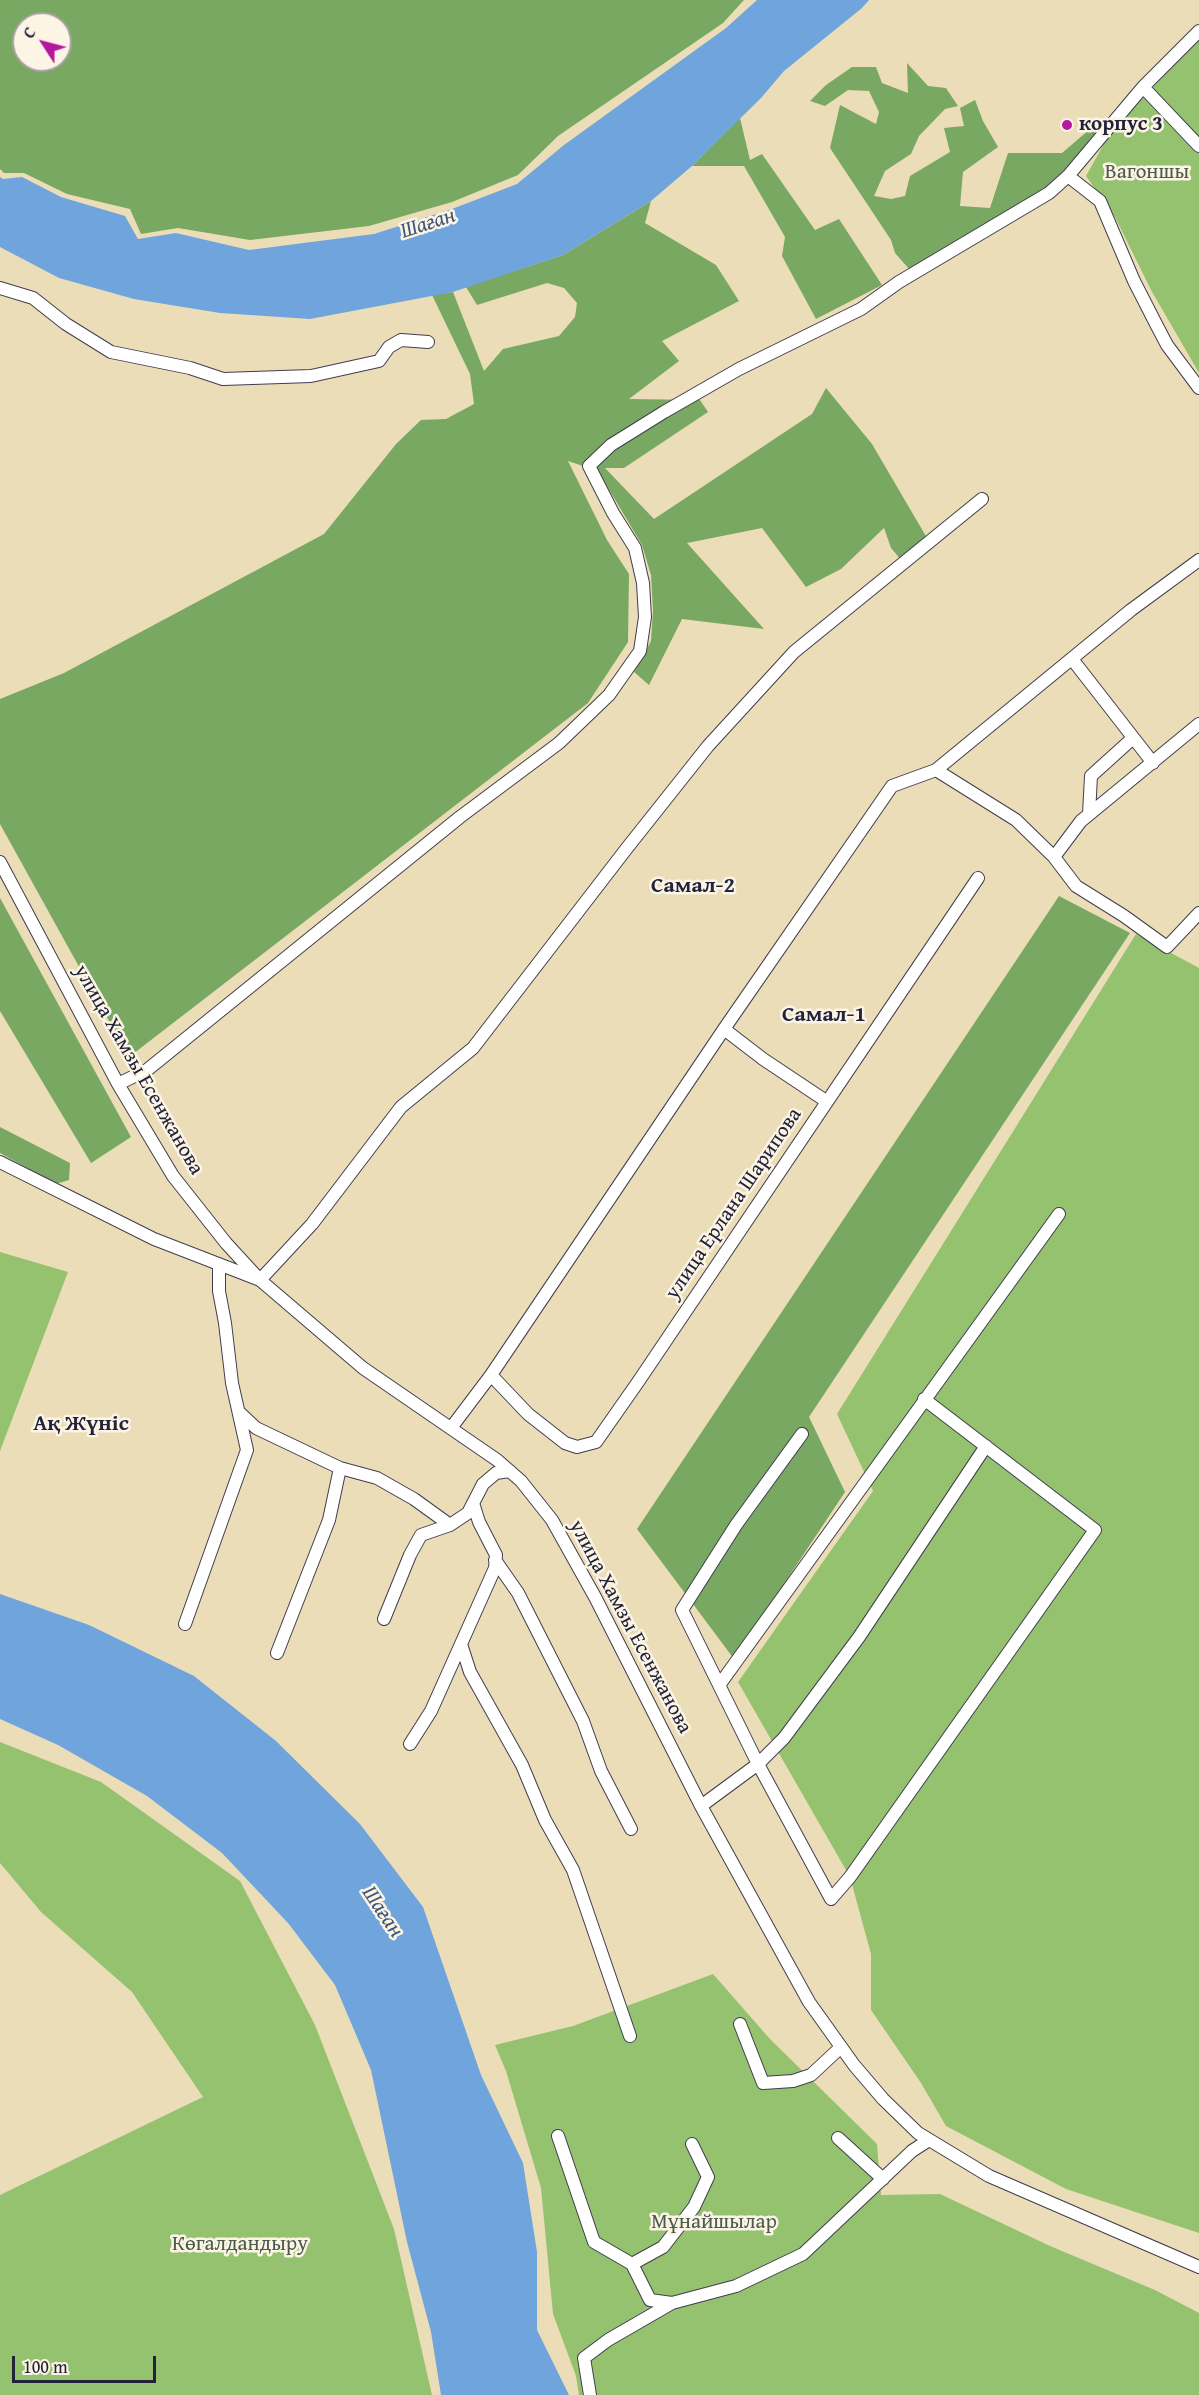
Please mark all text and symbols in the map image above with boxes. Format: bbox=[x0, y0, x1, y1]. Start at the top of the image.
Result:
north arrow bbox=[12, 12, 72, 72]
text: С bbox=[17, 22, 41, 43]
place label: корпус 3 bbox=[1079, 112, 1163, 138]
marker: корпус 3 bbox=[1060, 118, 1074, 132]
park label: Вагоншы bbox=[1105, 160, 1189, 186]
water label: Шаған bbox=[397, 203, 459, 245]
district label: Самал-2 bbox=[651, 873, 735, 899]
street label: улица Хамзы Есенжанова bbox=[68, 961, 208, 1179]
district label: Самал-1 bbox=[782, 1002, 866, 1028]
street label: улица Ерлана Шарипова bbox=[660, 1103, 808, 1305]
district label: Ақ Жүніс bbox=[33, 1411, 129, 1437]
street label: улица Хамзы Есенжанова bbox=[563, 1516, 697, 1738]
water label: Шаған bbox=[355, 1881, 409, 1943]
park label: Мұнайшылар bbox=[651, 2210, 777, 2236]
park label: Көгалдандыру bbox=[172, 2232, 308, 2258]
scale bar bbox=[15, 2344, 159, 2382]
text: 100 m bbox=[23, 2353, 68, 2380]

